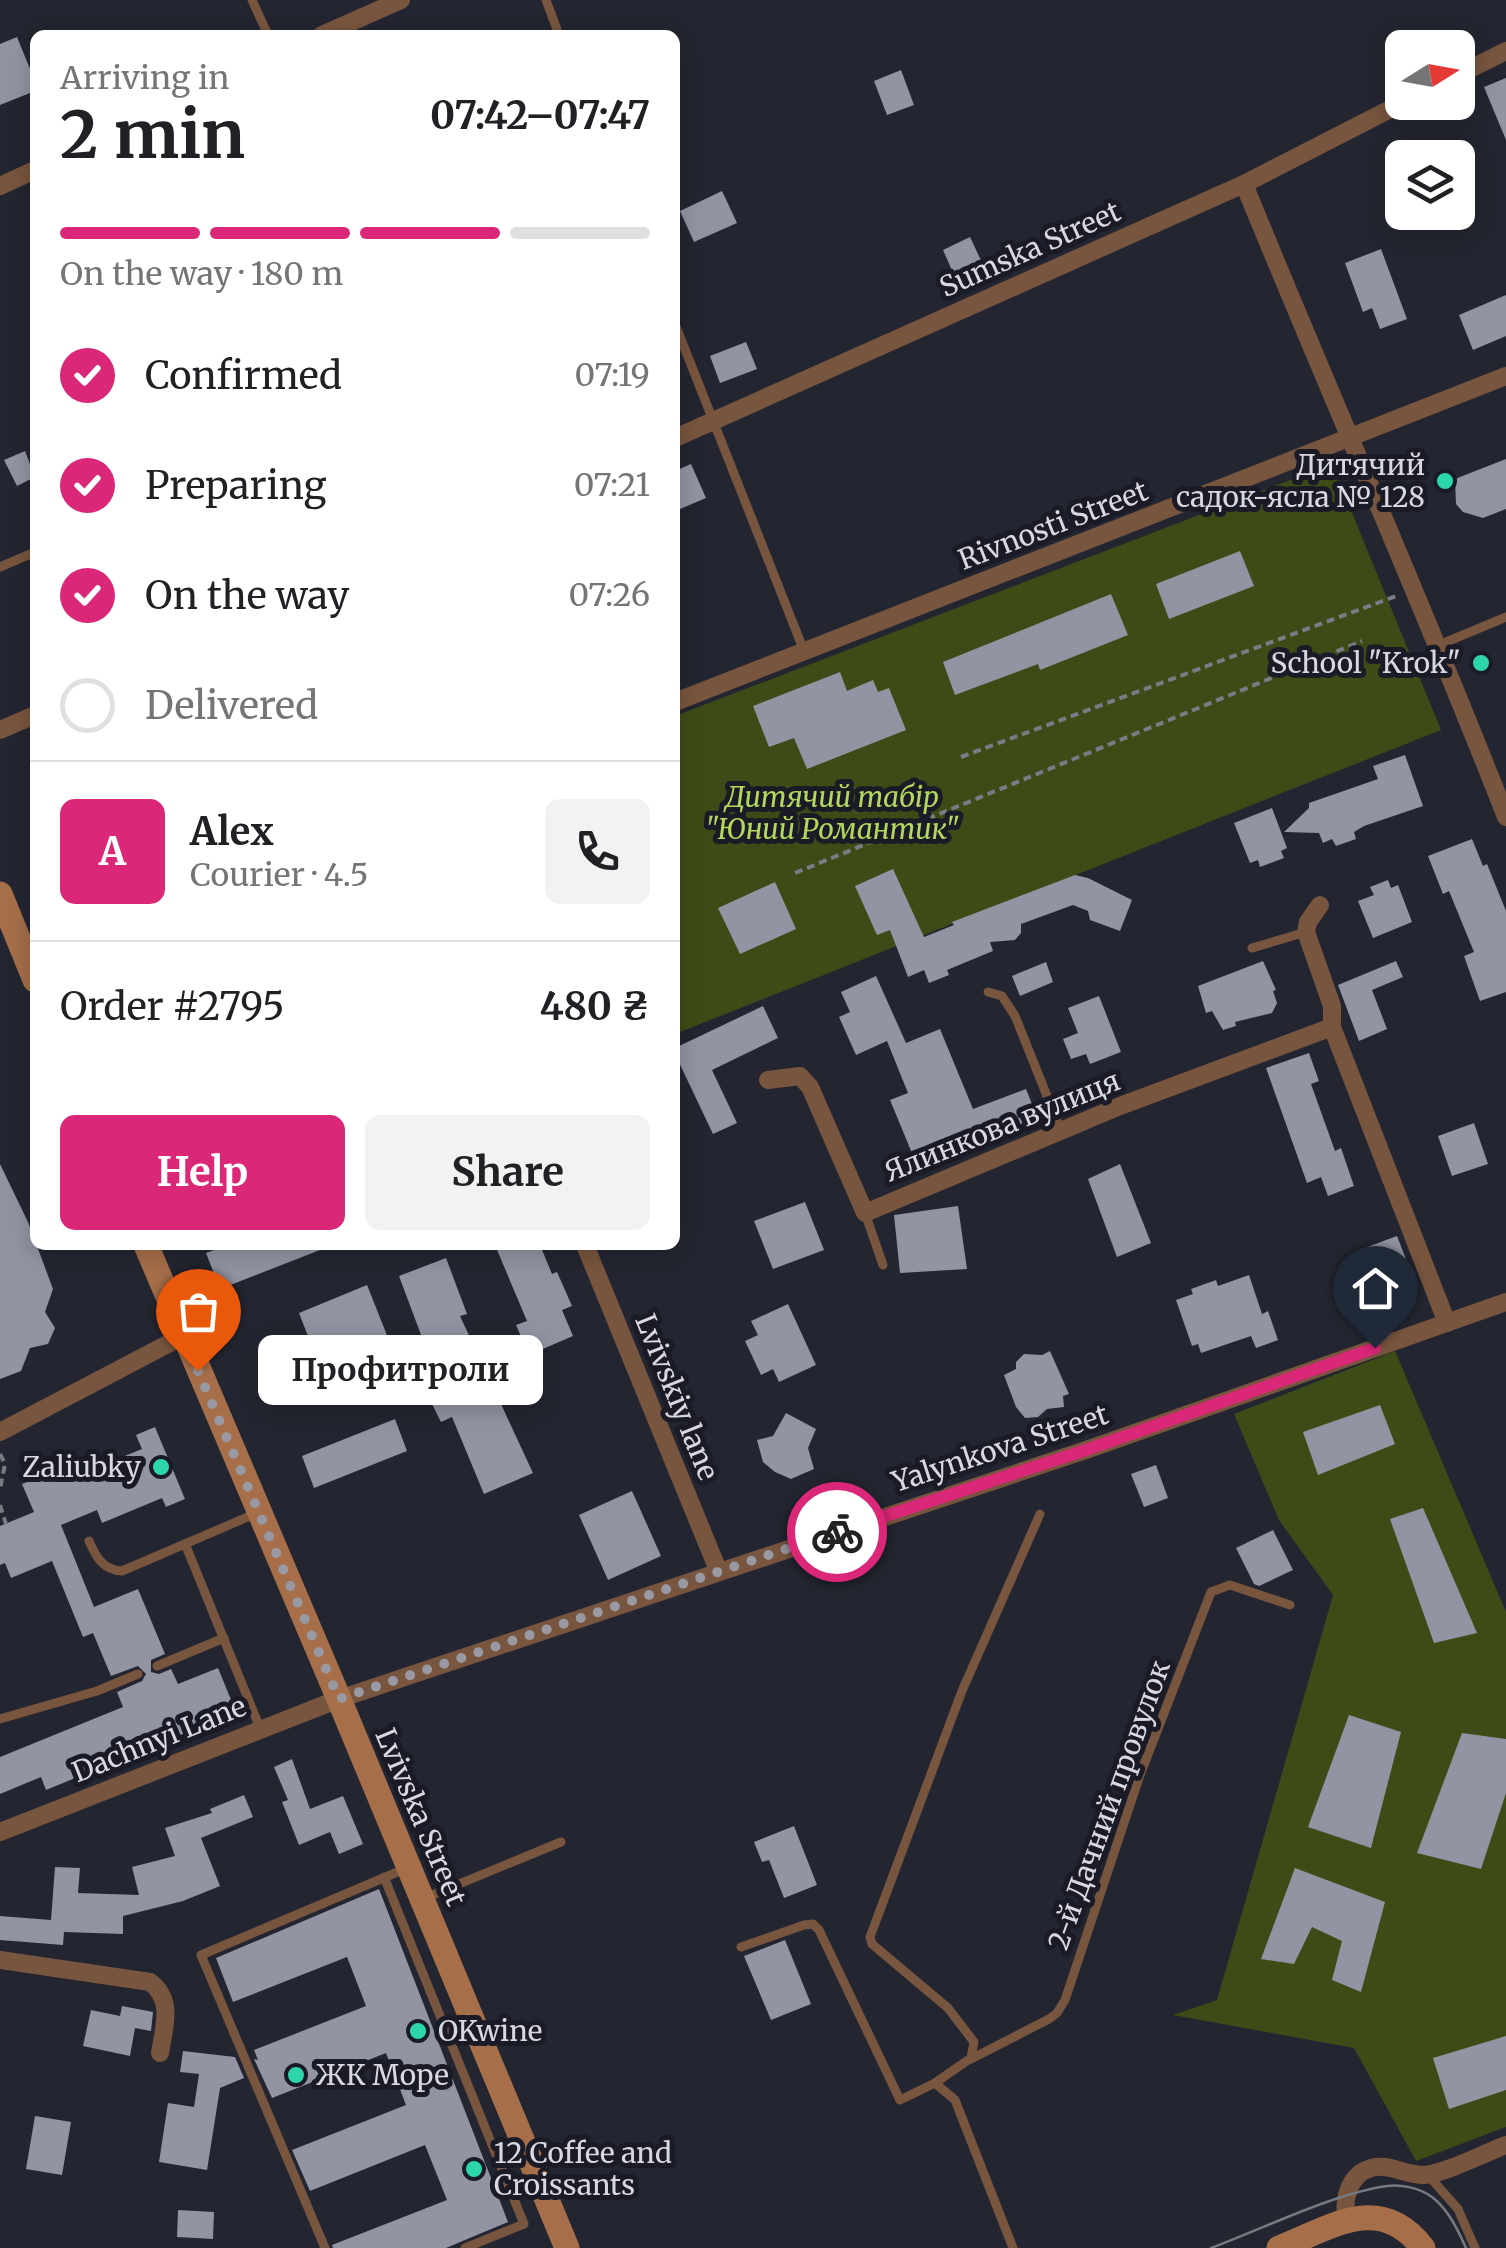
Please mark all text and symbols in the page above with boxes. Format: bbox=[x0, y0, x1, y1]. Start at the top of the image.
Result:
north arrow bbox=[1385, 30, 1475, 120]
map controls bbox=[1385, 30, 1475, 230]
text: Arriving in bbox=[60, 58, 229, 98]
text: 07:42–07:47 bbox=[430, 92, 650, 139]
text: 2 min bbox=[60, 94, 245, 176]
button: layers bbox=[1385, 140, 1475, 230]
street label: Sumska Street bbox=[934, 193, 1126, 305]
text: On the way · 180 m bbox=[60, 254, 343, 294]
icon: check bbox=[60, 348, 115, 403]
text: Confirmed bbox=[145, 352, 342, 399]
text: 07:19 bbox=[575, 355, 650, 395]
place label: Дитячий садок-ясла № 128 bbox=[1176, 447, 1425, 515]
icon: check bbox=[60, 458, 115, 513]
text: Preparing bbox=[145, 462, 327, 509]
text: 07:21 bbox=[574, 465, 650, 505]
marker: Дитячий садок-ясла № 128 bbox=[1434, 470, 1456, 492]
street label: Rivnosti Street bbox=[953, 472, 1153, 578]
icon: check bbox=[60, 568, 115, 623]
text: On the way bbox=[145, 572, 349, 619]
text: 07:26 bbox=[568, 575, 650, 615]
place label: School "Krok" bbox=[1271, 645, 1461, 681]
marker: School "Krok" bbox=[1470, 652, 1492, 674]
text: Delivered bbox=[145, 682, 318, 729]
park label: Дитячий табір "Юний Романтик" bbox=[705, 779, 959, 847]
button: phone bbox=[545, 799, 650, 904]
text: Alex bbox=[190, 808, 274, 855]
text: A bbox=[99, 828, 126, 875]
text: Courier · 4.5 bbox=[190, 855, 368, 895]
text: Order #2795 bbox=[60, 983, 285, 1030]
text: 480 ₴ bbox=[540, 983, 650, 1030]
street label: Ялинкова вулиця bbox=[879, 1062, 1125, 1190]
button: Help bbox=[60, 1115, 345, 1230]
button: Share bbox=[365, 1115, 650, 1230]
pin bbox=[1333, 1246, 1418, 1349]
icon: home bbox=[1348, 1261, 1403, 1316]
pin bbox=[156, 1269, 241, 1372]
icon: bag bbox=[171, 1284, 226, 1339]
street label: Lvivskiy lane bbox=[627, 1309, 727, 1485]
callout: Профитроли bbox=[258, 1336, 543, 1406]
text: Профитроли bbox=[291, 1350, 510, 1390]
street label: Yalynkova Street bbox=[886, 1396, 1113, 1500]
place label: Zaliubky bbox=[22, 1449, 142, 1485]
marker: Zaliubky bbox=[150, 1456, 172, 1478]
courier bbox=[787, 1482, 887, 1582]
icon: bike bbox=[810, 1505, 865, 1560]
street label: 2-й Дачний провулок bbox=[1040, 1655, 1178, 1955]
street label: Dachnyi Lane bbox=[67, 1688, 251, 1790]
street label: Lvivska Street bbox=[367, 1723, 475, 1911]
place label: OKwine bbox=[438, 2013, 542, 2049]
marker: OKwine bbox=[407, 2020, 429, 2042]
place label: ЖК Море bbox=[316, 2057, 449, 2093]
marker: ЖК Море bbox=[285, 2064, 307, 2086]
place label: 12 Coffee and Croissants bbox=[494, 2135, 672, 2203]
marker: 12 Coffee and Croissants bbox=[463, 2158, 485, 2180]

